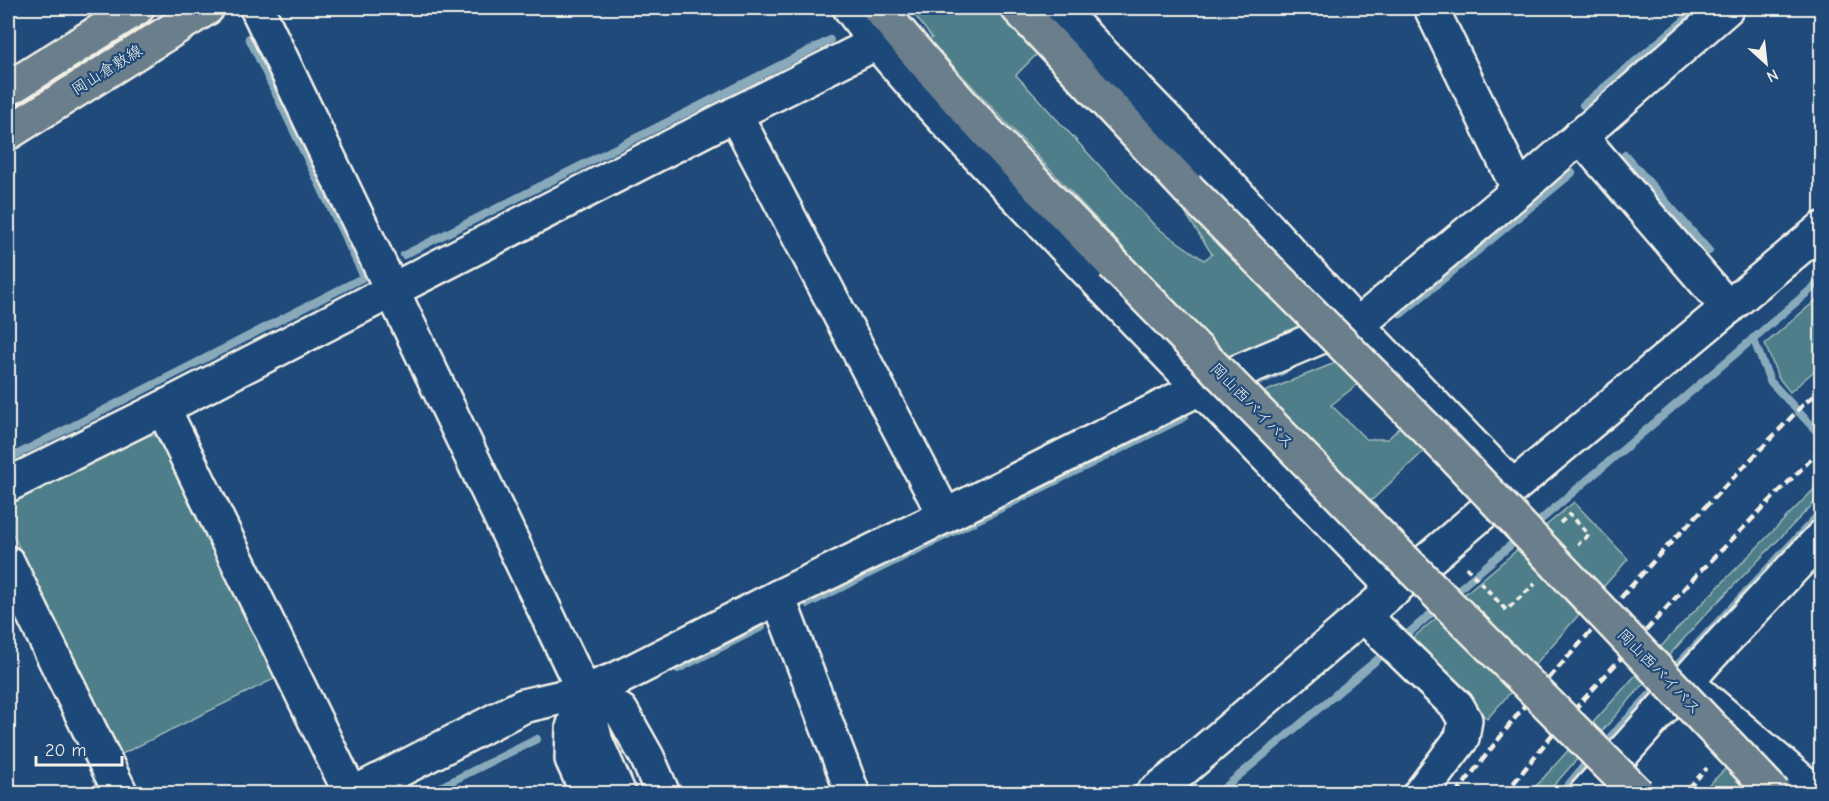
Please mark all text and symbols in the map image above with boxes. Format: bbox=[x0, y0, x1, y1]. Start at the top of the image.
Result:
north arrow bbox=[1736, 33, 1796, 93]
street label: 岡山倉敷線 bbox=[68, 41, 146, 99]
text: N bbox=[1764, 65, 1781, 86]
street label: 岡山西バイパス bbox=[1207, 360, 1297, 452]
street label: 岡山西バイパス bbox=[1614, 626, 1704, 718]
scale bar bbox=[36, 729, 122, 767]
text: 20 m bbox=[45, 740, 86, 761]

